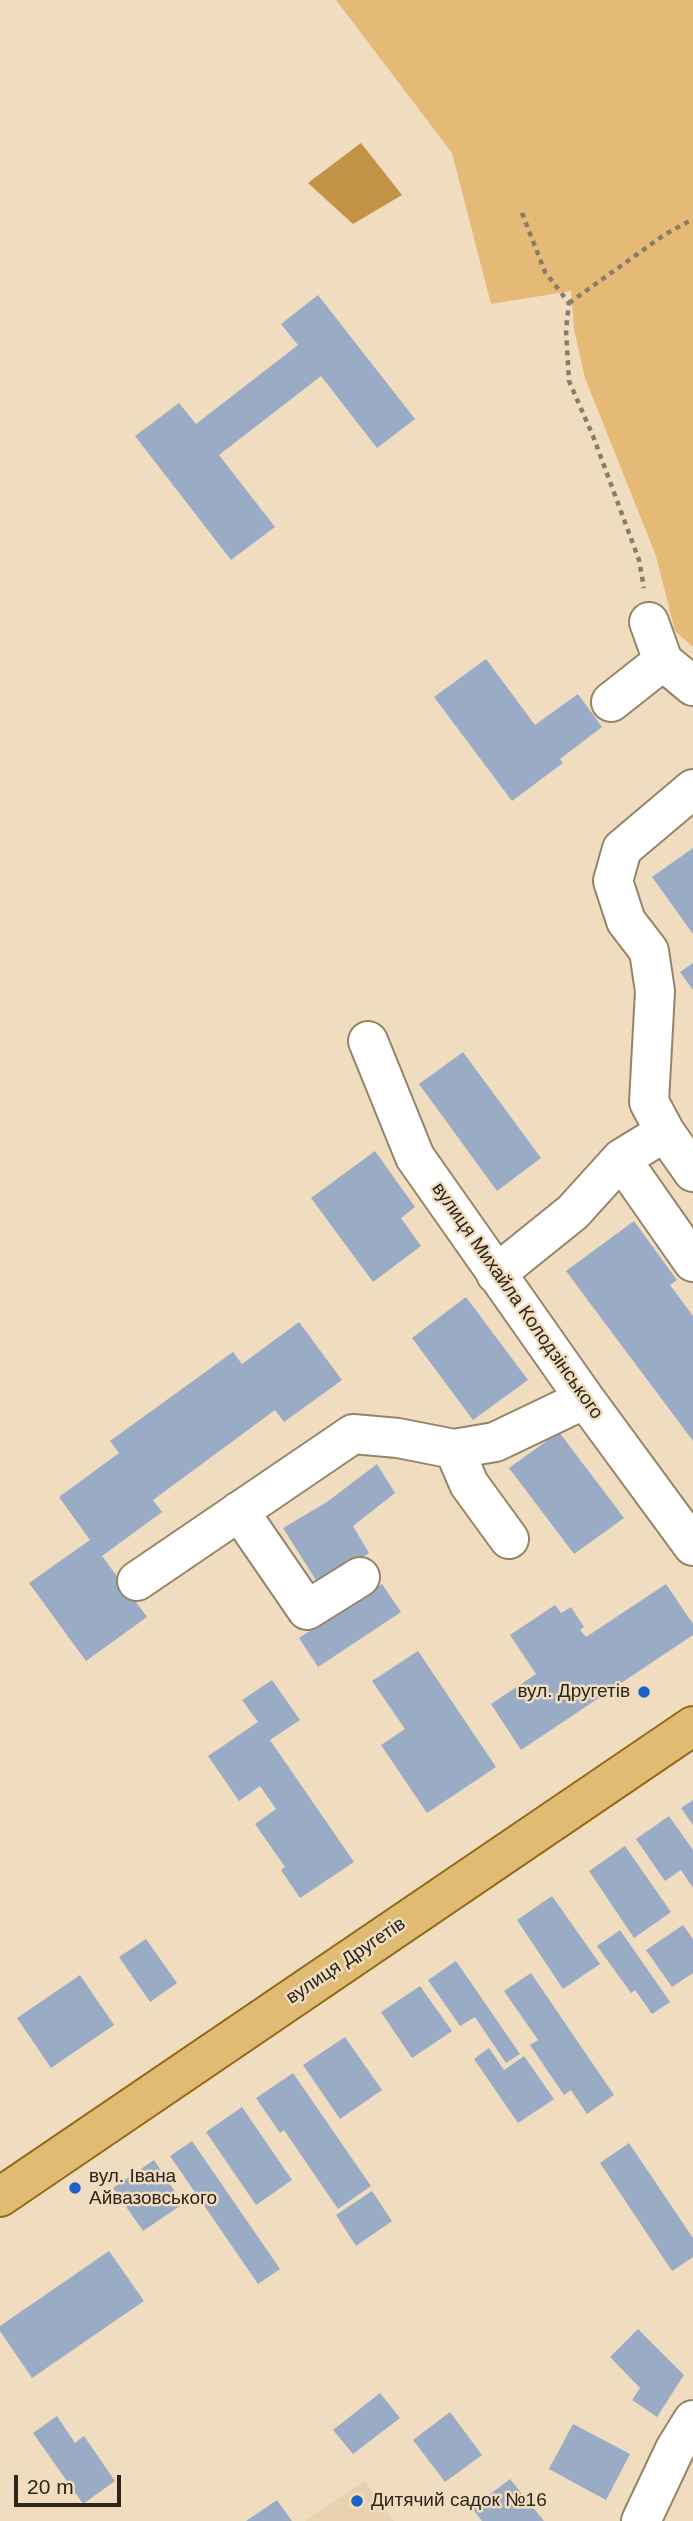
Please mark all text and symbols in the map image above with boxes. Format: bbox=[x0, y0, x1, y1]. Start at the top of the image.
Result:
street label: вулиця Михайла Колодзінського bbox=[426, 1178, 608, 1424]
place label: вул. Другетів bbox=[517, 1681, 630, 1703]
marker: вул. Другетів bbox=[636, 1684, 652, 1700]
street label: вулиця Другетів bbox=[282, 1913, 410, 2009]
place label: вул. Івана Айвазовського bbox=[89, 2166, 217, 2210]
marker: вул. Івана Айвазовського bbox=[67, 2180, 83, 2196]
scale bar bbox=[18, 2462, 124, 2506]
text: 20 m bbox=[27, 2475, 74, 2498]
place label: Дитячий садок №16 bbox=[371, 2490, 547, 2512]
marker: Дитячий садок №16 bbox=[349, 2493, 365, 2509]

